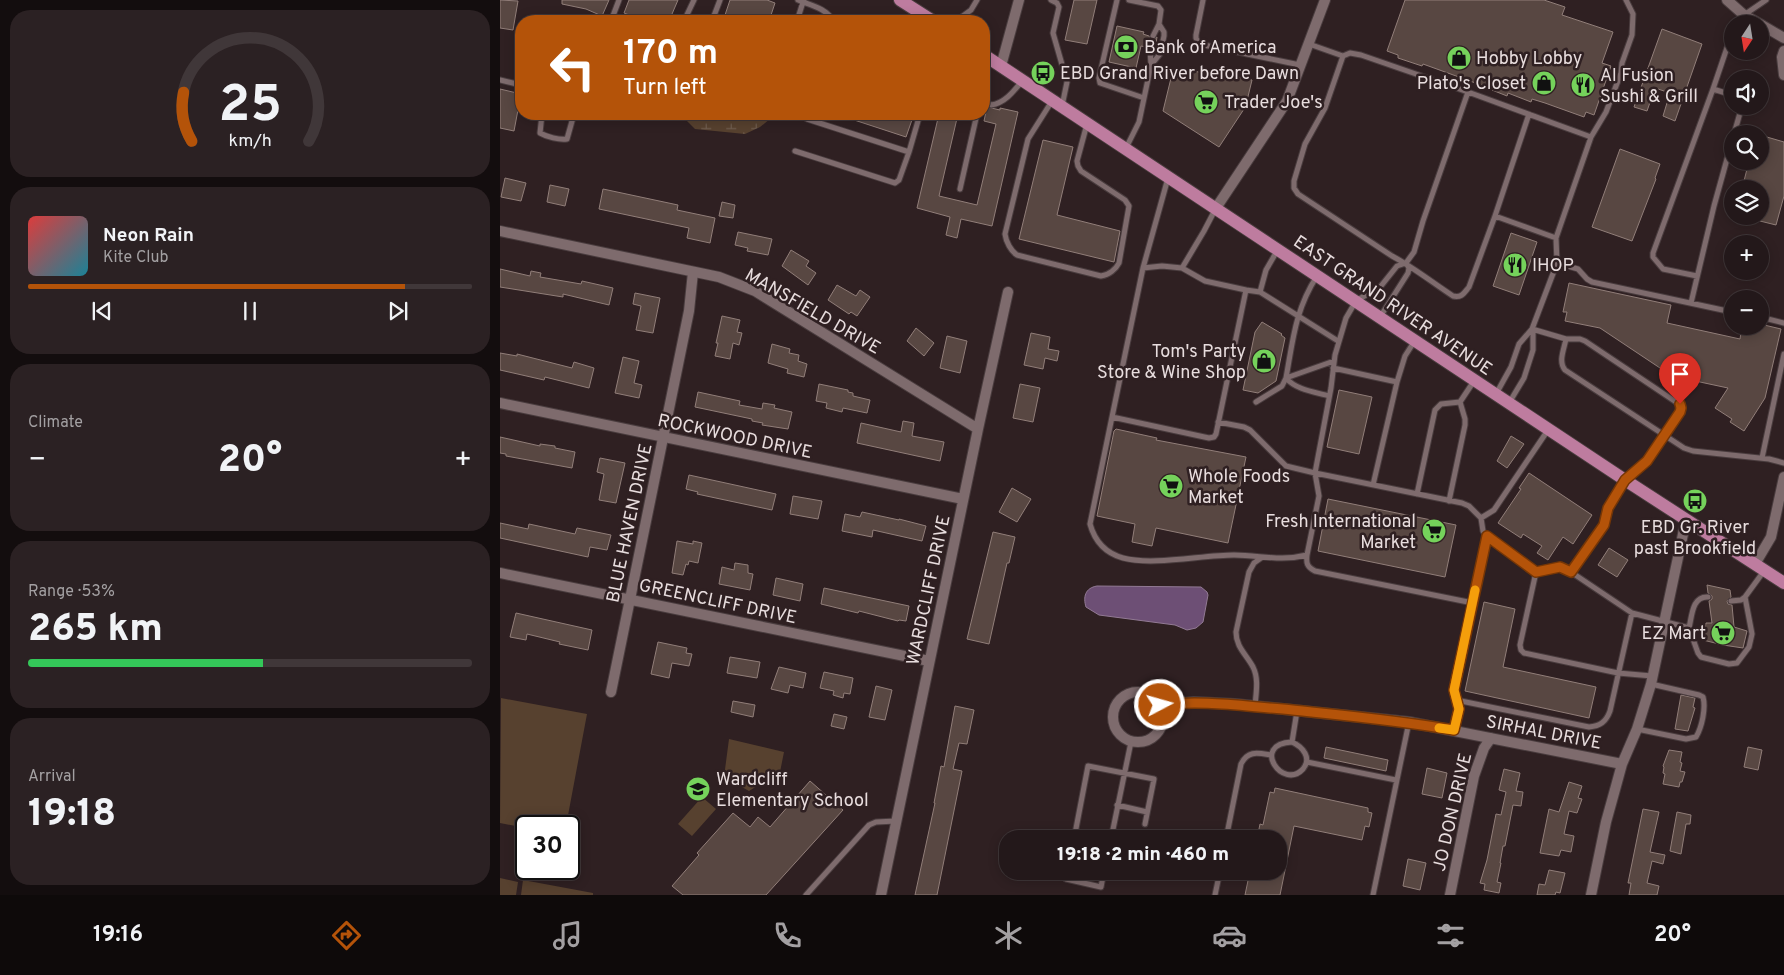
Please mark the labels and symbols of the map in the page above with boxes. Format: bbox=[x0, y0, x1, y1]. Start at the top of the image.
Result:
north arrow bbox=[1724, 15, 1769, 60]
bank icon: Bank of America bbox=[1113, 34, 1139, 60]
place label: Bank of America bbox=[1144, 37, 1276, 60]
shop icon: Hobby Lobby bbox=[1446, 45, 1472, 71]
place label: Hobby Lobby bbox=[1476, 48, 1582, 71]
bus stop icon: EBD Grand River before Dawn bbox=[1030, 60, 1056, 86]
place label: EBD Grand River before Dawn bbox=[1060, 63, 1299, 86]
place label: AI Fusion Sushi & Grill bbox=[1600, 65, 1698, 109]
shop icon: Plato's Closet bbox=[1531, 70, 1557, 96]
restaurant icon: AI Fusion Sushi & Grill bbox=[1570, 72, 1596, 98]
place label: Plato's Closet bbox=[1417, 73, 1526, 96]
supermarket icon: Trader Joe's bbox=[1193, 89, 1219, 115]
place label: Trader Joe's bbox=[1224, 92, 1323, 115]
street label: EAST GRAND RIVER AVENUE bbox=[1288, 231, 1496, 382]
restaurant icon: IHOP bbox=[1502, 252, 1528, 278]
place label: IHOP bbox=[1532, 255, 1574, 278]
street label: MANSFIELD DRIVE bbox=[740, 264, 884, 361]
place label: Tom's Party Store & Wine Shop bbox=[1097, 341, 1246, 385]
shop icon: Tom's Party Store & Wine Shop bbox=[1251, 348, 1277, 374]
pin bbox=[1659, 353, 1701, 404]
street label: ROCKWOOD DRIVE bbox=[655, 410, 814, 465]
street label: BLUE HAVEN DRIVE bbox=[602, 442, 659, 605]
place label: Whole Foods Market bbox=[1188, 466, 1290, 510]
supermarket icon: Whole Foods Market bbox=[1158, 473, 1184, 499]
bus stop icon: EBD Gr. River past Brookfield bbox=[1682, 488, 1708, 514]
place label: Fresh International Market bbox=[1265, 511, 1416, 555]
street label: WARDCLIFF DRIVE bbox=[902, 513, 957, 667]
place label: EBD Gr. River past Brookfield bbox=[1634, 517, 1756, 561]
supermarket icon: Fresh International Market bbox=[1421, 518, 1447, 544]
street label: GREENCLIFF DRIVE bbox=[637, 574, 799, 630]
supermarket icon: EZ Mart bbox=[1710, 620, 1736, 646]
place label: EZ Mart bbox=[1642, 623, 1706, 646]
position arrow bbox=[1133, 678, 1185, 730]
street label: SIRHAL DRIVE bbox=[1484, 711, 1603, 756]
street label: JO DON DRIVE bbox=[1429, 751, 1478, 874]
place label: Wardcliff Elementary School bbox=[716, 769, 869, 813]
school or university icon: Wardcliff Elementary School bbox=[685, 776, 711, 802]
speed limit sign: 30 bbox=[515, 815, 580, 880]

